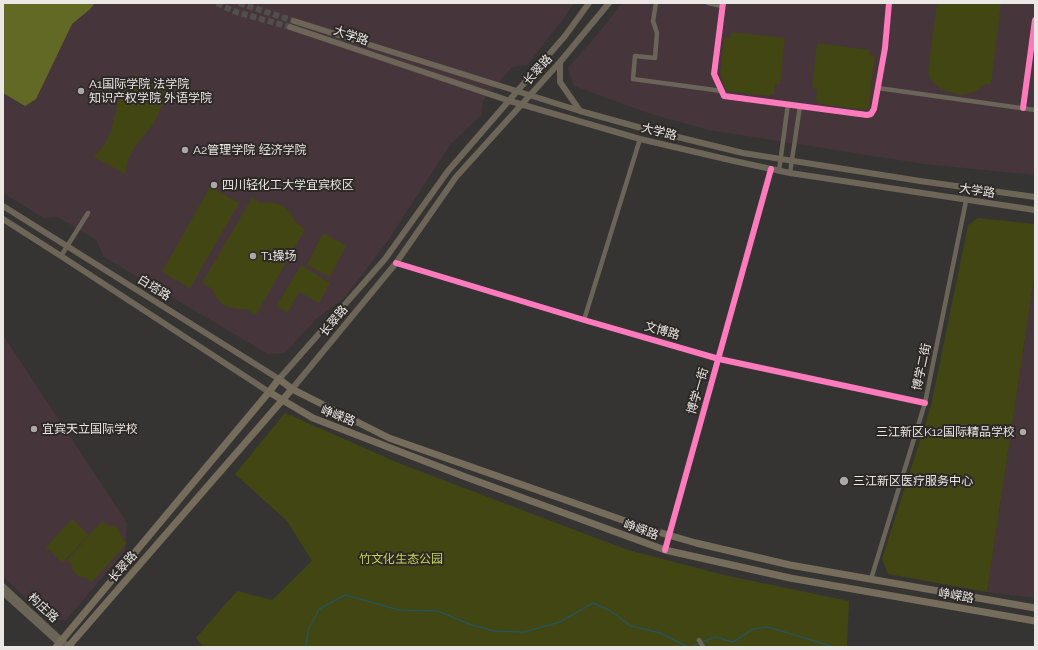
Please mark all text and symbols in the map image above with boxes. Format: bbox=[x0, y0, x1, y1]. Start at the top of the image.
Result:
street label: 大学路 bbox=[332, 23, 370, 49]
street label: 长翠路 bbox=[521, 52, 555, 88]
place label: A1国际学院 法学院 知识产权学院 外语学院 bbox=[89, 77, 212, 105]
marker: A1国际学院 法学院 知识产权学院 外语学院 bbox=[76, 86, 86, 96]
street label: 大学路 bbox=[640, 121, 678, 143]
place label: A2管理学院 经济学院 bbox=[193, 143, 306, 157]
marker: A2管理学院 经济学院 bbox=[180, 145, 190, 155]
place label: 四川轻化工大学宜宾校区 bbox=[222, 178, 354, 192]
marker: 四川轻化工大学宜宾校区 bbox=[209, 180, 219, 190]
street label: 大学路 bbox=[958, 181, 996, 201]
place label: T1操场 bbox=[261, 249, 297, 263]
marker: T1操场 bbox=[248, 251, 258, 261]
street label: 白塔路 bbox=[135, 272, 173, 304]
street label: 长翠路 bbox=[317, 303, 351, 339]
street label: 文博路 bbox=[643, 319, 681, 343]
street label: 博学二街 bbox=[910, 342, 934, 392]
street label: 博学一街 bbox=[684, 366, 712, 416]
street label: 峥嵘路 bbox=[319, 403, 357, 429]
place label: 宜宾天立国际学校 bbox=[42, 422, 138, 436]
marker: 宜宾天立国际学校 bbox=[29, 424, 39, 434]
place label: 三江新区K12国际精品学校 bbox=[876, 425, 1015, 439]
marker: 三江新区K12国际精品学校 bbox=[1018, 427, 1028, 437]
place label: 三江新区医疗服务中心 bbox=[853, 474, 973, 488]
marker: 三江新区医疗服务中心 bbox=[838, 475, 850, 487]
street label: 峥嵘路 bbox=[622, 517, 660, 543]
street label: 长翠路 bbox=[106, 549, 140, 585]
park label: 竹文化生态公园 bbox=[359, 552, 443, 566]
street label: 峥嵘路 bbox=[937, 586, 975, 606]
street label: 构庄路 bbox=[25, 590, 61, 626]

